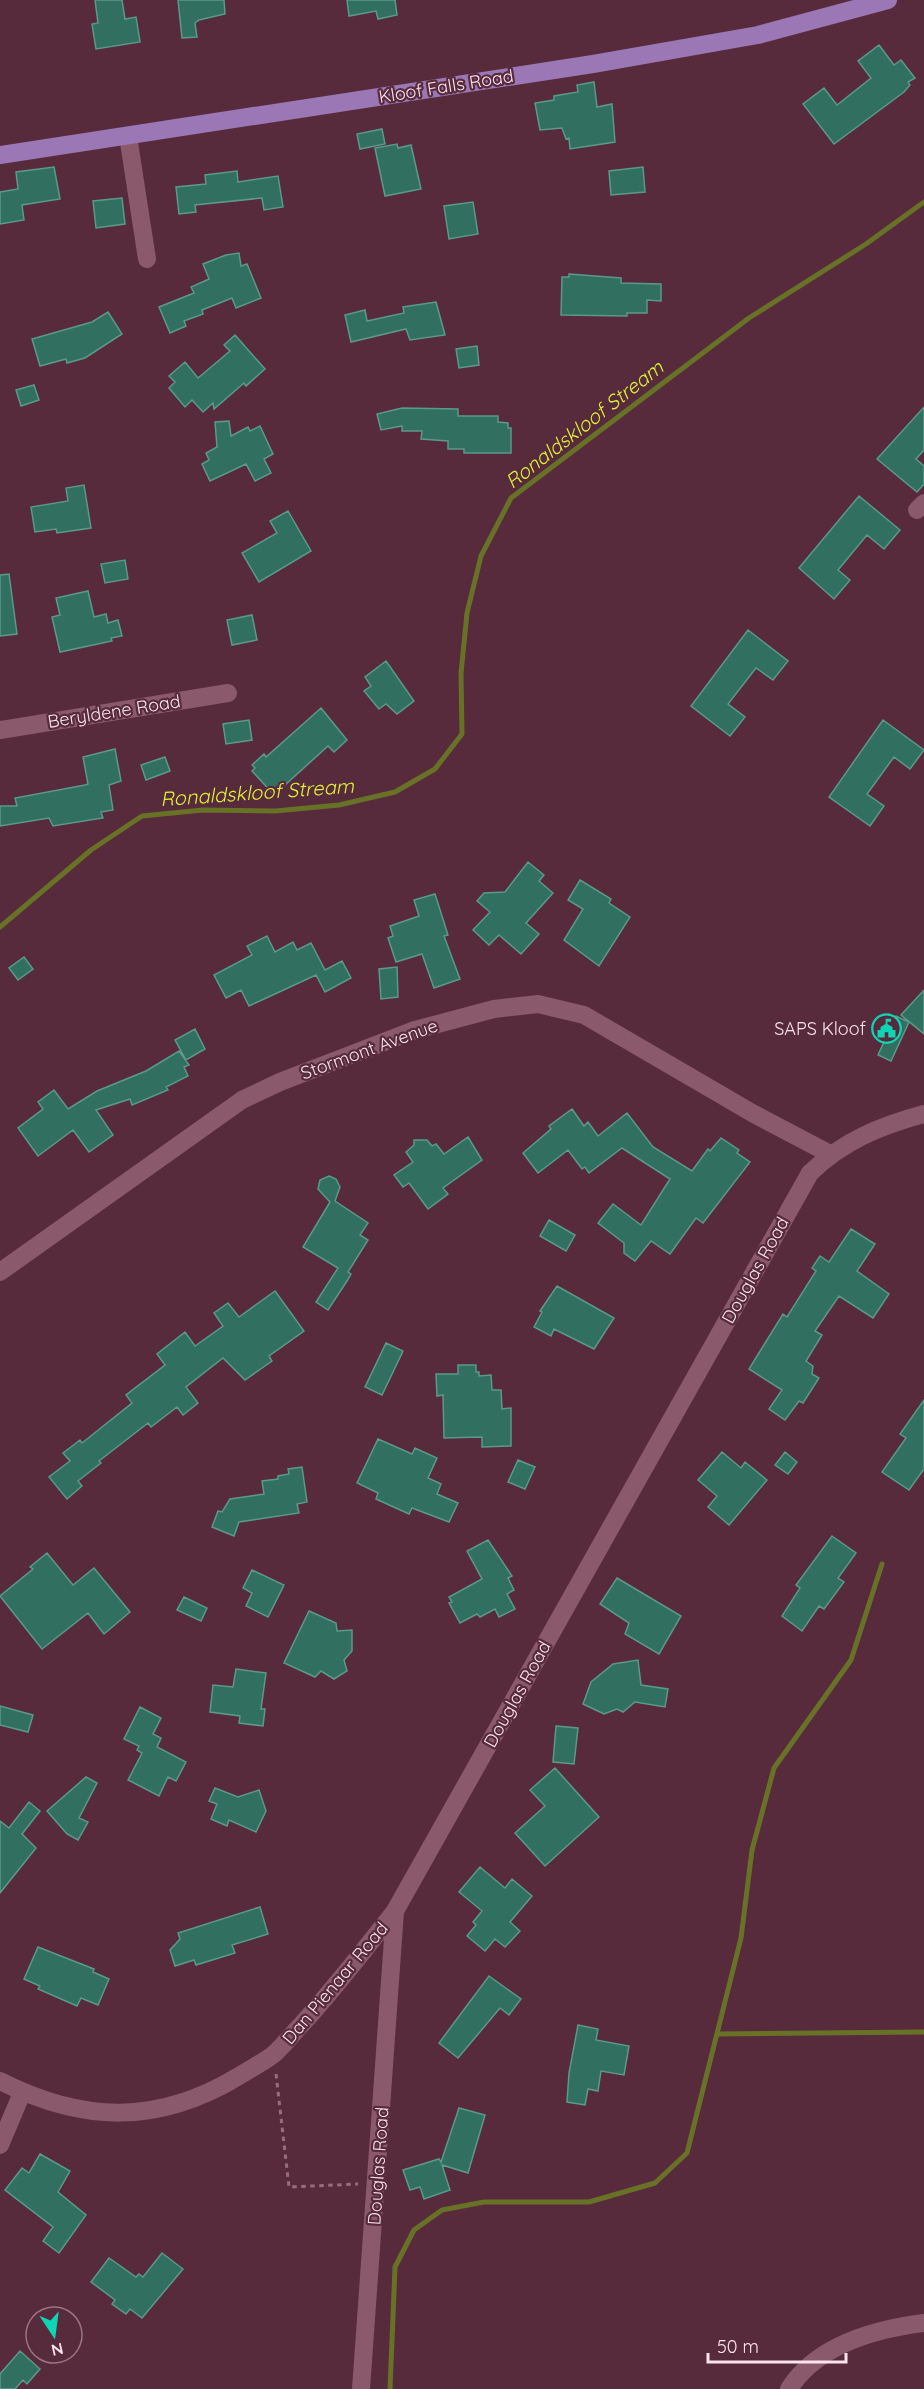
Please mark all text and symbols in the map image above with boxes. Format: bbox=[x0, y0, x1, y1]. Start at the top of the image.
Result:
street label: Kloof Falls Road bbox=[377, 64, 515, 108]
water label: Ronaldskloof Stream bbox=[500, 354, 669, 494]
street label: Beryldene Road bbox=[46, 689, 182, 733]
water label: Ronaldskloof Stream bbox=[159, 773, 355, 811]
public building icon: SAPS Kloof bbox=[871, 1012, 903, 1044]
street label: Stormont Avenue bbox=[297, 1014, 441, 1084]
place label: SAPS Kloof bbox=[774, 1017, 867, 1040]
street label: Douglas Road bbox=[716, 1213, 794, 1327]
street label: Douglas Road bbox=[478, 1637, 556, 1751]
street label: Dan Pienaar Road bbox=[277, 1917, 393, 2049]
street label: Douglas Road bbox=[362, 2106, 394, 2226]
north arrow bbox=[24, 2305, 84, 2365]
scale bar bbox=[708, 2326, 846, 2364]
text: 50 m bbox=[717, 2335, 759, 2358]
text: N bbox=[49, 2339, 65, 2361]

